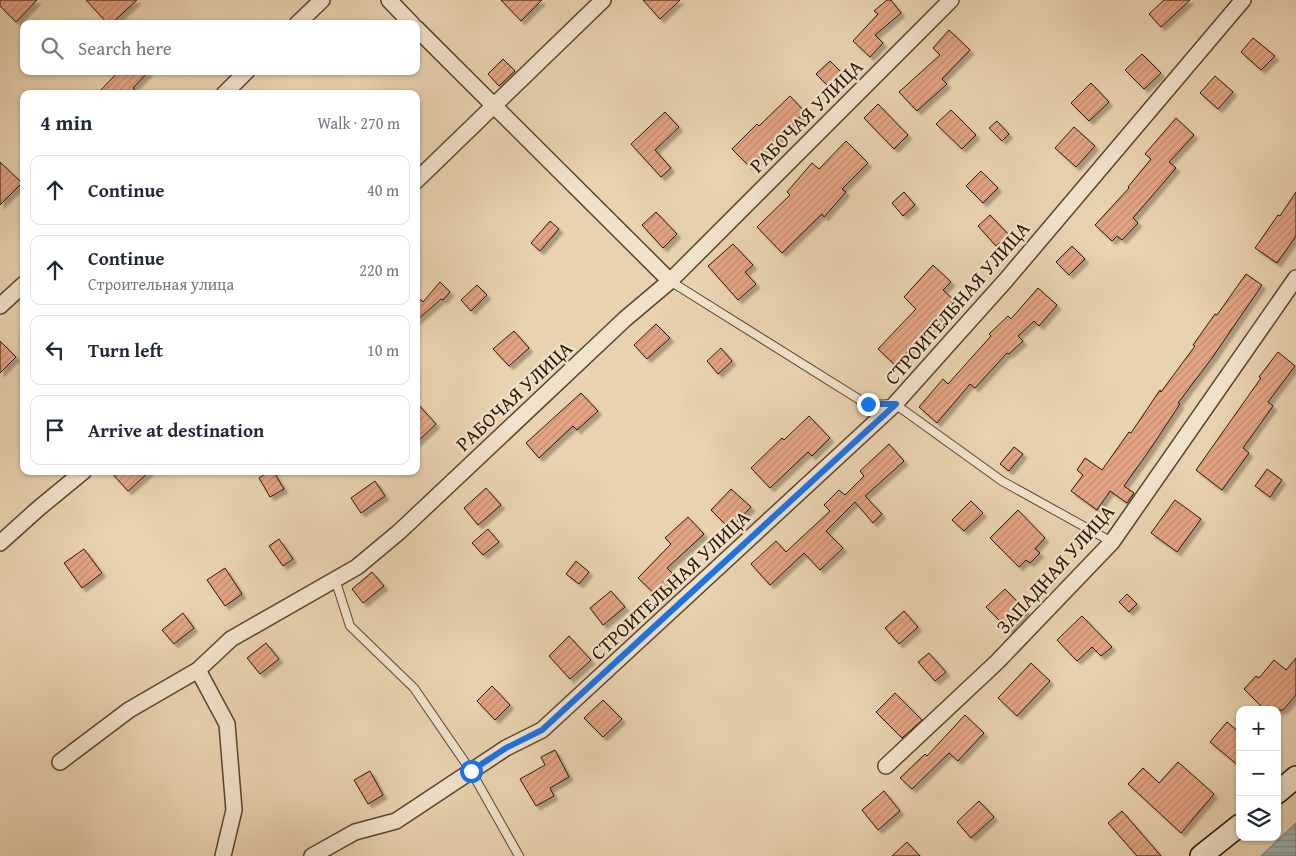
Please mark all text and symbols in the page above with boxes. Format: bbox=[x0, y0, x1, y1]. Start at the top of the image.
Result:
search box bbox=[20, 20, 420, 75]
icon: search bbox=[38, 34, 66, 62]
text: Search here bbox=[78, 34, 172, 62]
street label: РАБОЧАЯ УЛИЦА bbox=[742, 52, 869, 179]
text: 4 min bbox=[40, 107, 92, 138]
text: Walk · 270 m bbox=[317, 111, 400, 135]
icon: ahead bbox=[41, 176, 69, 204]
text: Continue bbox=[88, 176, 165, 204]
text: 40 m bbox=[367, 178, 399, 202]
street label: СТРОИТЕЛЬНАЯ УЛИЦА bbox=[877, 214, 1036, 391]
text: Continue bbox=[88, 244, 165, 272]
icon: ahead bbox=[41, 256, 69, 284]
text: 220 m bbox=[359, 258, 399, 282]
text: Строительная улица bbox=[88, 272, 234, 296]
street label: РАБОЧАЯ УЛИЦА bbox=[449, 334, 578, 457]
icon: left bbox=[41, 336, 69, 364]
text: Turn left bbox=[88, 336, 163, 364]
text: 10 m bbox=[367, 338, 399, 362]
route end bbox=[857, 393, 880, 416]
icon: arrive bbox=[41, 416, 69, 444]
text: Arrive at destination bbox=[88, 416, 264, 444]
street label: ЗАПАДНАЯ УЛИЦА bbox=[989, 498, 1121, 640]
street label: СТРОИТЕЛЬНАЯ УЛИЦА bbox=[583, 503, 756, 666]
map controls bbox=[1236, 706, 1281, 841]
button: + bbox=[1236, 706, 1281, 751]
button: − bbox=[1236, 751, 1281, 796]
route start bbox=[460, 760, 483, 783]
button: layers bbox=[1236, 796, 1281, 841]

